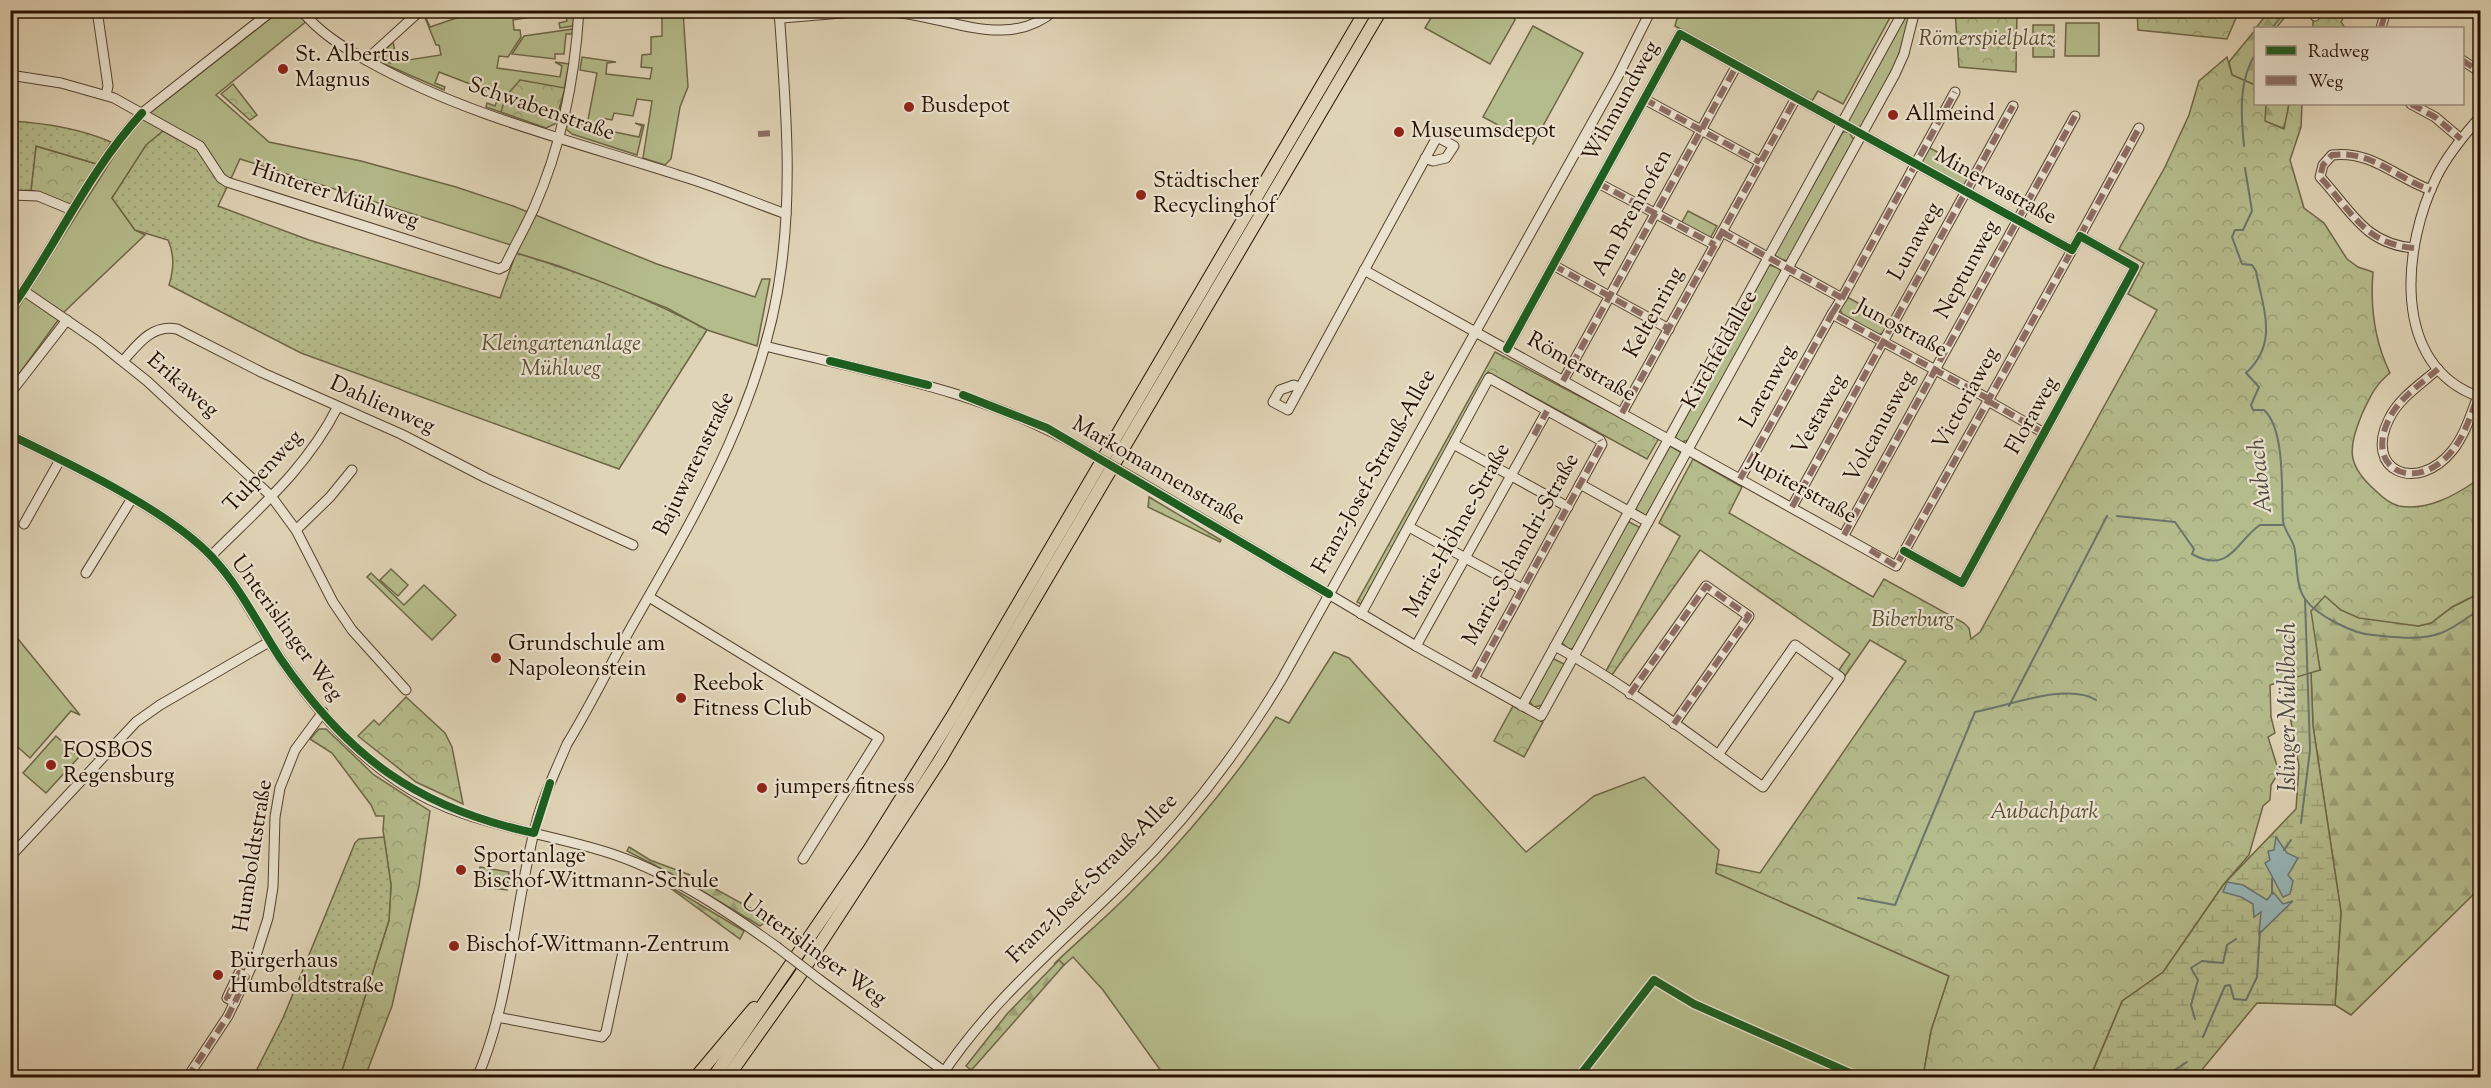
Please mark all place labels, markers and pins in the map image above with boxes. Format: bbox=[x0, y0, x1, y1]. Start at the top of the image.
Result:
place label: St. Albertus Magnus bbox=[295, 40, 409, 97]
marker: St. Albertus Magnus bbox=[276, 62, 290, 76]
place label: Busdepot bbox=[921, 91, 1011, 123]
place label: Allmeind bbox=[1905, 99, 1995, 131]
marker: Busdepot bbox=[902, 100, 916, 114]
marker: Allmeind bbox=[1886, 108, 1900, 122]
place label: Museumsdepot bbox=[1411, 116, 1556, 148]
marker: Museumsdepot bbox=[1392, 125, 1406, 139]
place label: Städtischer Recyclinghof bbox=[1153, 166, 1278, 223]
marker: Städtischer Recyclinghof bbox=[1134, 188, 1148, 202]
place label: Grundschule am Napoleonstein bbox=[508, 629, 665, 686]
marker: Grundschule am Napoleonstein bbox=[489, 651, 503, 665]
place label: Reebok Fitness Club bbox=[693, 669, 812, 726]
marker: Reebok Fitness Club bbox=[674, 691, 688, 705]
place label: FOSBOS Regensburg bbox=[63, 736, 175, 793]
marker: FOSBOS Regensburg bbox=[44, 758, 58, 772]
place label: jumpers fitness bbox=[774, 772, 915, 804]
marker: jumpers fitness bbox=[755, 781, 769, 795]
place label: Sportanlage Bischof-Wittmann-Schule bbox=[473, 841, 719, 898]
marker: Sportanlage Bischof-Wittmann-Schule bbox=[454, 863, 468, 877]
place label: Bischof-Wittmann-Zentrum bbox=[466, 930, 729, 962]
marker: Bischof-Wittmann-Zentrum bbox=[447, 939, 461, 953]
place label: Bürgerhaus Humboldtstraße bbox=[230, 946, 384, 1003]
marker: Bürgerhaus Humboldtstraße bbox=[211, 968, 225, 982]

